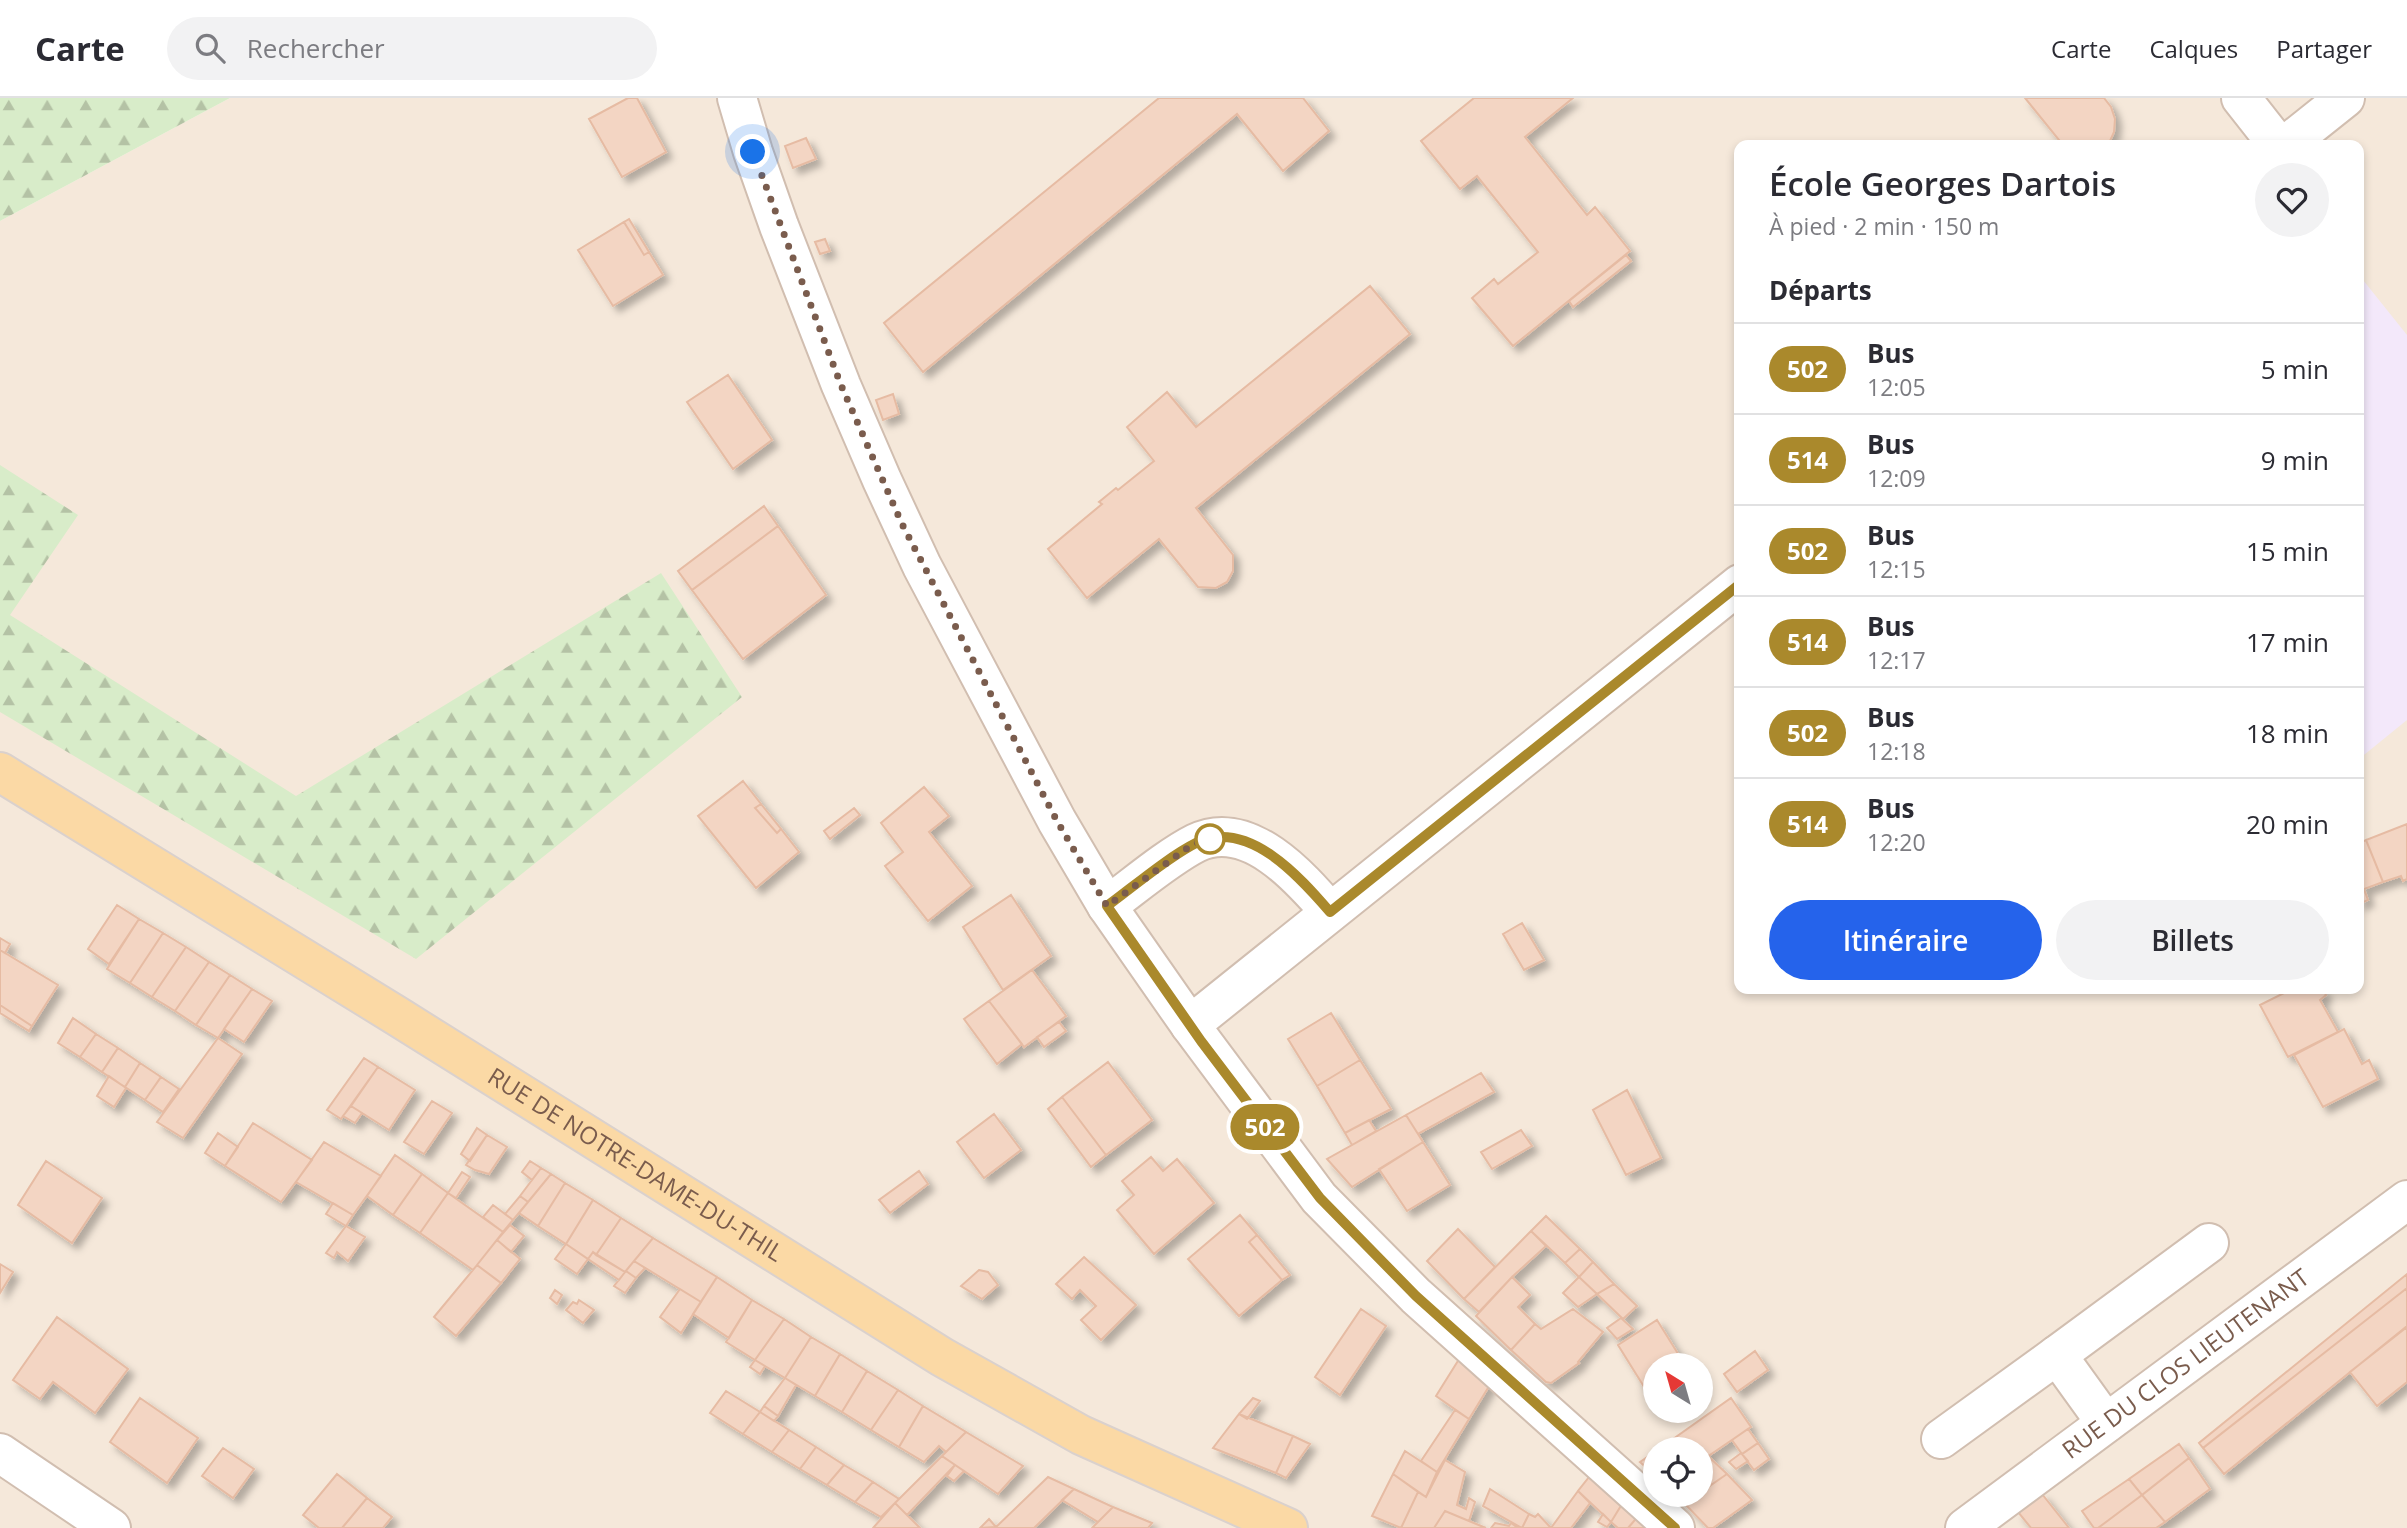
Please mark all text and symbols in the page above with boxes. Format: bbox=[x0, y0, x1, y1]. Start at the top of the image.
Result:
search box bbox=[167, 17, 657, 80]
text: Carte bbox=[35, 26, 125, 71]
icon: search bbox=[191, 29, 229, 67]
text: Rechercher bbox=[247, 30, 385, 66]
text: Carte bbox=[2051, 32, 2111, 65]
text: Calques bbox=[2149, 32, 2238, 65]
text: Partager bbox=[2276, 32, 2372, 65]
your location bbox=[735, 134, 770, 169]
text: École Georges Dartois bbox=[1769, 161, 2116, 206]
button: heart bbox=[2255, 163, 2329, 237]
text: À pied · 2 min · 150 m bbox=[1769, 210, 1999, 242]
text: Départs bbox=[1769, 272, 1872, 308]
text: Bus bbox=[1867, 335, 1914, 371]
text: 5 min bbox=[2261, 351, 2329, 387]
text: 502 bbox=[1787, 352, 1828, 385]
text: 12:05 bbox=[1867, 371, 1926, 403]
text: Bus bbox=[1867, 426, 1914, 462]
text: 9 min bbox=[2261, 442, 2329, 478]
text: 514 bbox=[1787, 443, 1828, 476]
text: 12:09 bbox=[1867, 462, 1926, 494]
text: Bus bbox=[1867, 517, 1914, 553]
text: 15 min bbox=[2246, 533, 2329, 569]
text: 502 bbox=[1787, 534, 1828, 567]
text: 12:15 bbox=[1867, 553, 1926, 585]
text: Bus bbox=[1867, 608, 1914, 644]
text: 17 min bbox=[2246, 624, 2329, 660]
text: 514 bbox=[1787, 625, 1828, 658]
text: 12:17 bbox=[1867, 644, 1926, 676]
text: Bus bbox=[1867, 699, 1914, 735]
text: 18 min bbox=[2246, 715, 2329, 751]
text: 502 bbox=[1787, 716, 1828, 749]
text: 12:18 bbox=[1867, 735, 1926, 767]
text: Bus bbox=[1867, 790, 1914, 826]
text: 20 min bbox=[2246, 806, 2329, 842]
text: 514 bbox=[1787, 807, 1828, 840]
unlabelled marker bbox=[1195, 824, 1225, 854]
text: 12:20 bbox=[1867, 826, 1926, 858]
button: Itinéraire bbox=[1769, 900, 2042, 980]
button: Billets bbox=[2056, 900, 2329, 980]
street label: RUE DE NOTRE-DAME-DU-THIL bbox=[482, 1059, 790, 1269]
line badge: 502 bbox=[1225, 1104, 1305, 1150]
text: 502 bbox=[1244, 1110, 1286, 1143]
street label: RUE DU CLOS LIEUTENANT bbox=[2055, 1260, 2315, 1466]
north arrow bbox=[1643, 1353, 1713, 1423]
map controls bbox=[1643, 1353, 1713, 1507]
button: locate bbox=[1643, 1437, 1713, 1507]

